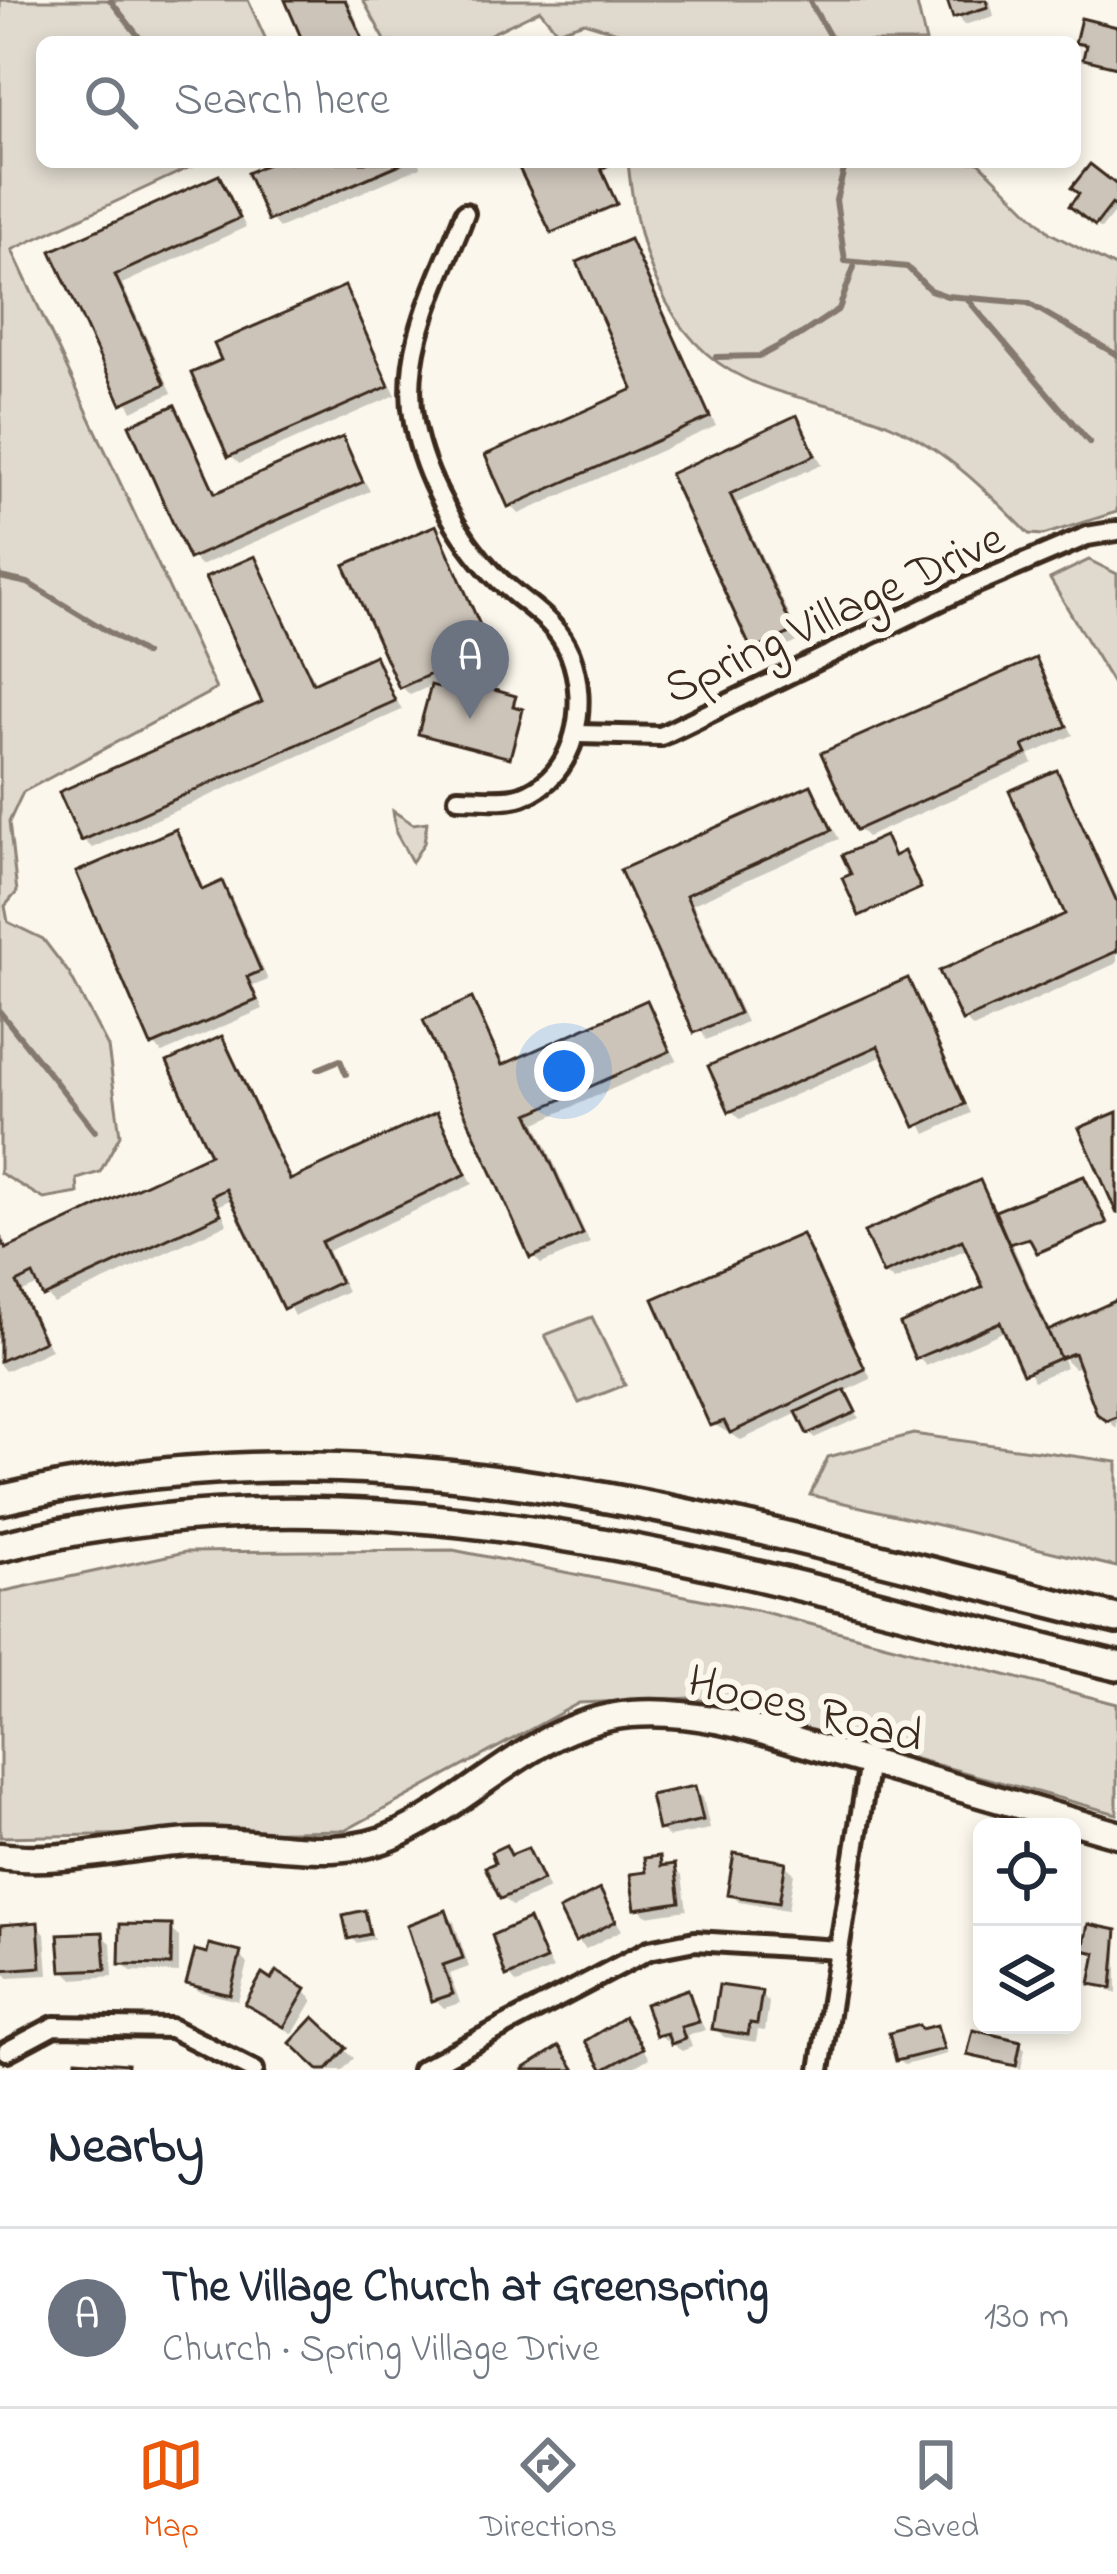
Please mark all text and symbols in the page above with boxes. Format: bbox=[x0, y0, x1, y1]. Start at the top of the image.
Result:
search box bbox=[36, 36, 1081, 168]
icon: search bbox=[78, 69, 144, 135]
text: Search here bbox=[174, 69, 390, 135]
street label: Spring Village Drive bbox=[653, 506, 1018, 726]
pin: A bbox=[431, 620, 509, 719]
your location bbox=[534, 1041, 594, 1101]
street label: Hooes Road bbox=[680, 1648, 930, 1774]
map controls bbox=[973, 1818, 1081, 2034]
button: locate bbox=[973, 1818, 1081, 1926]
button: layers bbox=[973, 1926, 1081, 2034]
text: Nearby bbox=[48, 2111, 204, 2186]
text: The Village Church at Greenspring bbox=[162, 2256, 769, 2322]
text: A bbox=[75, 2289, 99, 2346]
text: 130 m bbox=[984, 2289, 1069, 2346]
text: Church · Spring Village Drive bbox=[162, 2322, 599, 2379]
tab: Map bbox=[138, 2432, 204, 2552]
tab: Directions bbox=[480, 2432, 617, 2552]
tab: Saved bbox=[893, 2432, 979, 2552]

